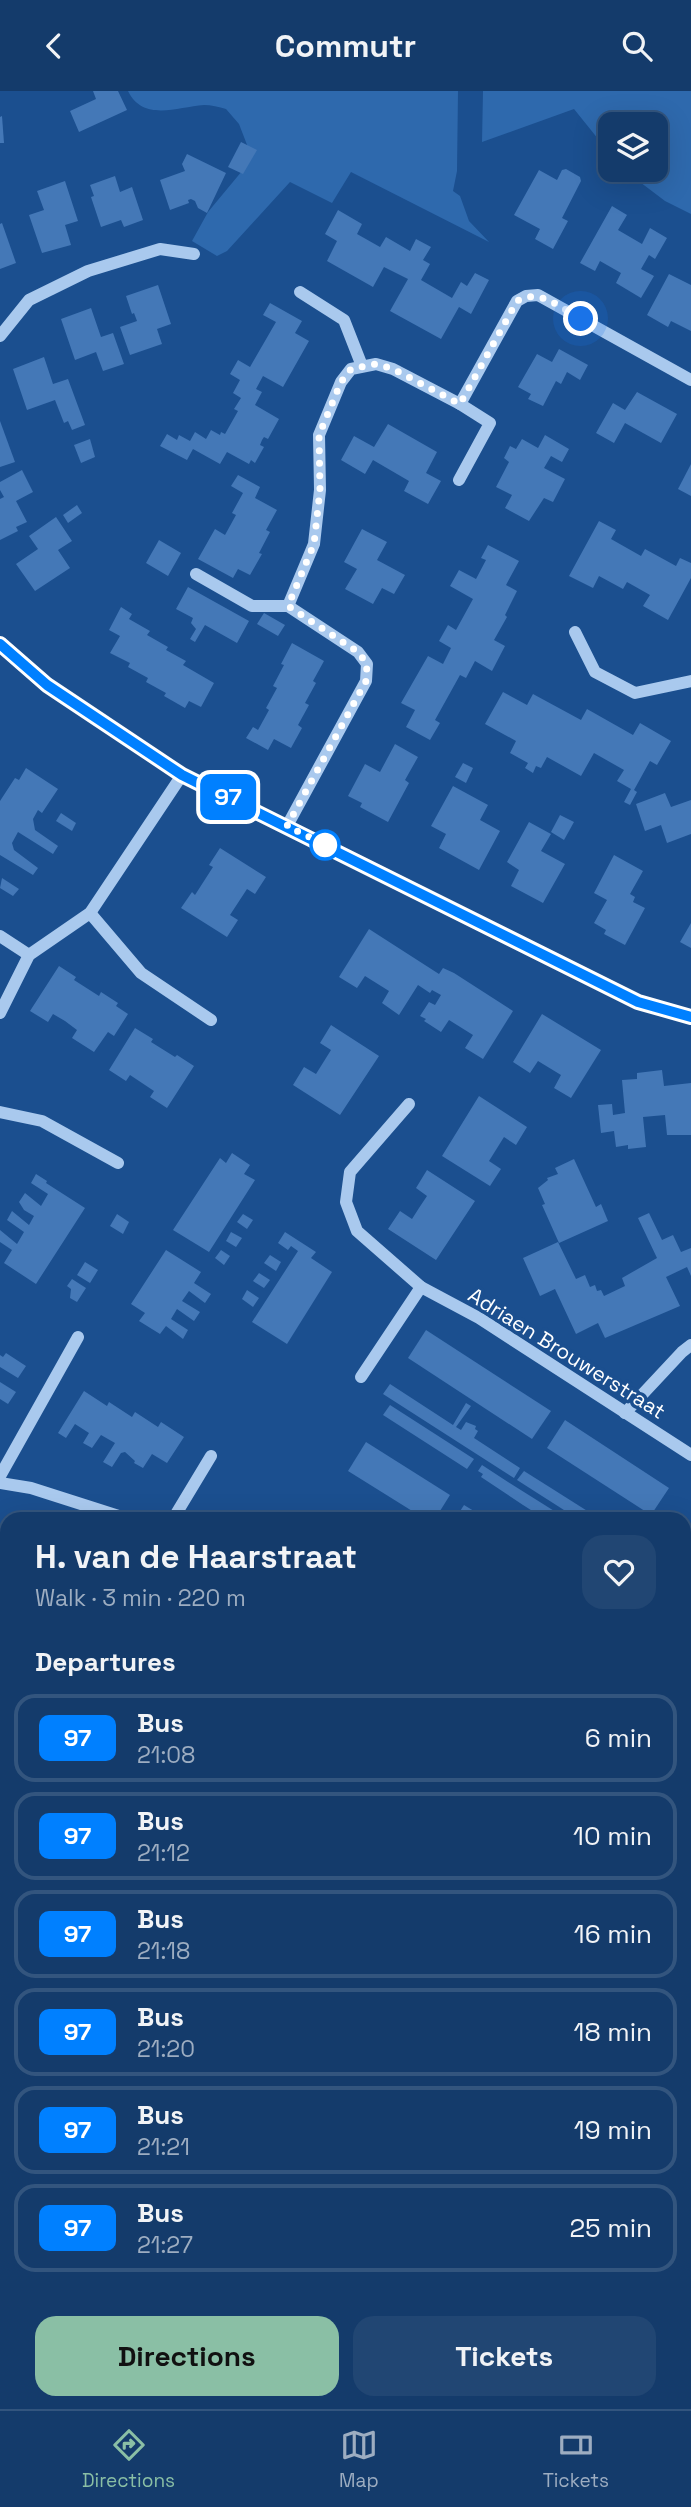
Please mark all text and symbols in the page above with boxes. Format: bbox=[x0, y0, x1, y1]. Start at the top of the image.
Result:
text: Commutr bbox=[275, 26, 416, 66]
icon: back bbox=[35, 27, 73, 65]
icon: search bbox=[618, 27, 656, 65]
map controls bbox=[598, 112, 668, 182]
button: layers bbox=[598, 112, 668, 182]
your location bbox=[563, 301, 598, 336]
line badge: 97 bbox=[196, 774, 260, 820]
text: 97 bbox=[214, 781, 242, 812]
unlabelled marker bbox=[310, 830, 340, 860]
street label: Adriaen Brouwerstraat bbox=[463, 1281, 671, 1425]
button: heart bbox=[582, 1535, 656, 1609]
text: H. van de Haarstraat bbox=[35, 1536, 357, 1578]
text: Walk · 3 min · 220 m bbox=[35, 1583, 246, 1613]
text: Departures bbox=[35, 1645, 176, 1679]
text: Bus bbox=[137, 1706, 184, 1740]
text: 6 min bbox=[585, 1721, 652, 1755]
text: 97 bbox=[64, 1722, 91, 1753]
text: 21:08 bbox=[137, 1740, 195, 1770]
text: Bus bbox=[137, 1804, 184, 1838]
text: 10 min bbox=[573, 1819, 652, 1853]
text: 97 bbox=[64, 1820, 91, 1851]
text: 21:12 bbox=[137, 1838, 190, 1868]
text: Bus bbox=[137, 1902, 184, 1936]
text: 16 min bbox=[574, 1917, 652, 1951]
text: 97 bbox=[64, 1918, 91, 1949]
text: 21:18 bbox=[137, 1936, 190, 1966]
text: Bus bbox=[137, 2000, 184, 2034]
text: 18 min bbox=[574, 2015, 652, 2049]
text: 97 bbox=[64, 2016, 91, 2047]
text: 21:20 bbox=[137, 2034, 195, 2064]
text: Bus bbox=[137, 2098, 184, 2132]
text: 19 min bbox=[574, 2113, 652, 2147]
text: 97 bbox=[64, 2114, 91, 2145]
text: 21:21 bbox=[137, 2132, 190, 2162]
text: Bus bbox=[137, 2196, 184, 2230]
text: 25 min bbox=[569, 2211, 652, 2245]
text: 97 bbox=[64, 2212, 91, 2243]
text: 21:27 bbox=[137, 2230, 193, 2260]
button: Directions bbox=[35, 2316, 339, 2396]
button: Tickets bbox=[353, 2316, 656, 2396]
tab: Directions bbox=[82, 2426, 175, 2493]
tab: Map bbox=[339, 2426, 379, 2493]
tab: Tickets bbox=[543, 2426, 609, 2493]

